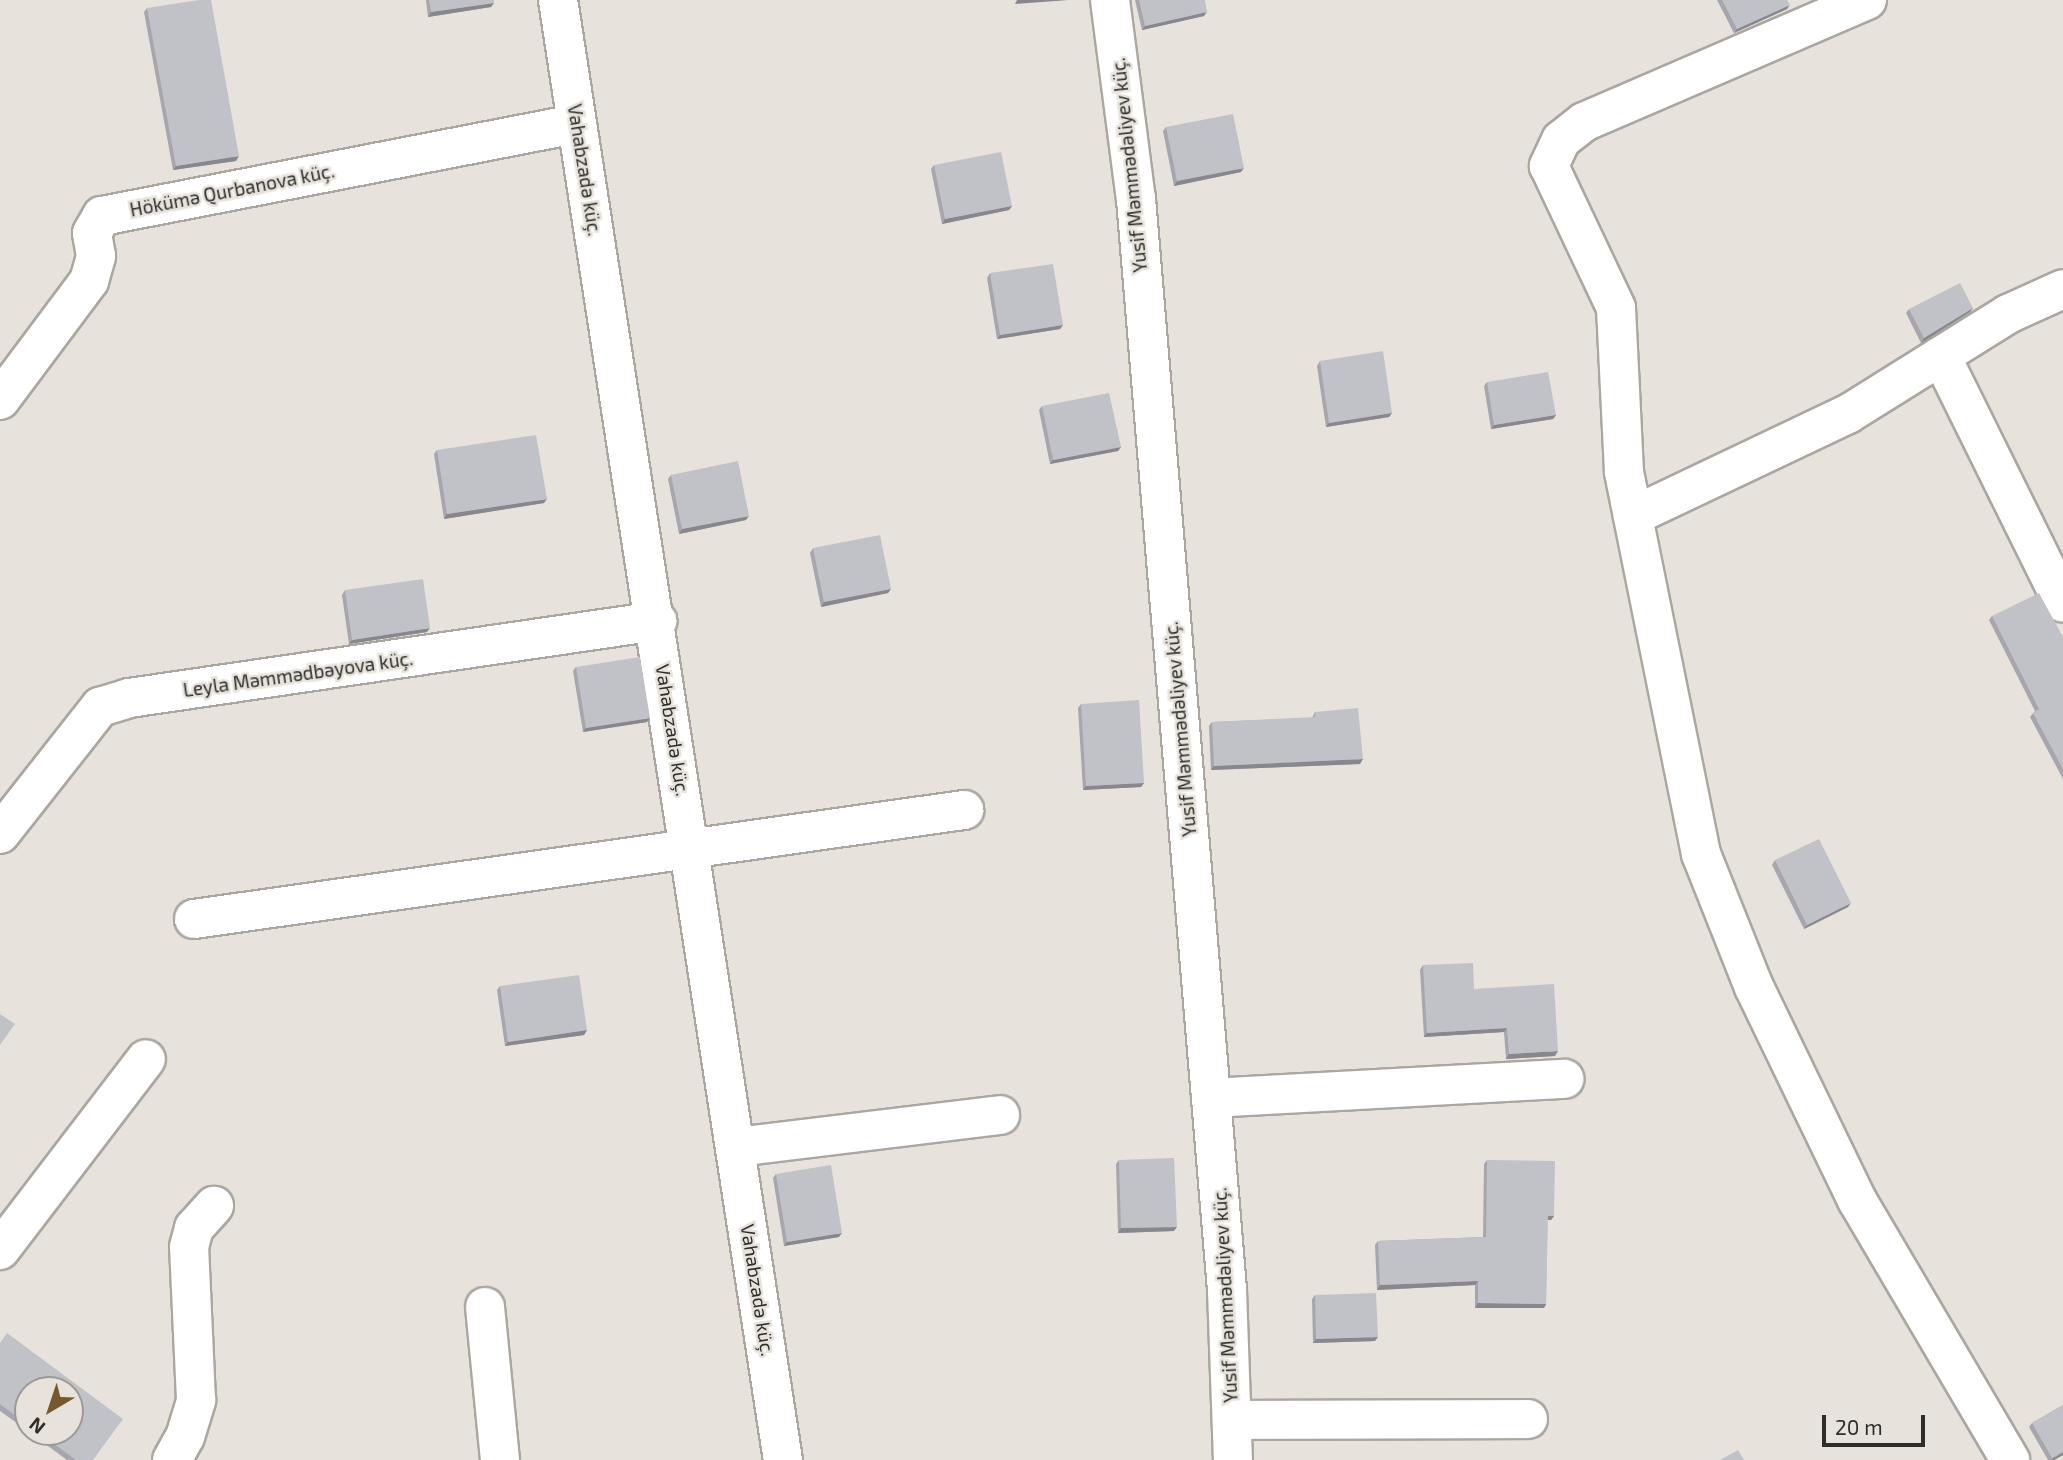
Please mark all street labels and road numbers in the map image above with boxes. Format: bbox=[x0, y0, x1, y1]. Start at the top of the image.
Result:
street label: Yusif Məmmədəliyev küç. bbox=[1106, 56, 1152, 274]
street label: Vahabzadə küç. bbox=[563, 102, 607, 238]
street label: Hökümə Qurbanova küç. bbox=[128, 159, 336, 221]
street label: Yusif Məmmədəliyev küç. bbox=[1159, 620, 1201, 838]
street label: Leyla Məmmədbəyova küç. bbox=[182, 647, 414, 701]
street label: Vahabzadə küç. bbox=[651, 662, 695, 798]
street label: Yusif Məmmədəliyev küç. bbox=[1208, 1186, 1242, 1404]
street label: Vahabzadə küç. bbox=[736, 1222, 780, 1358]

